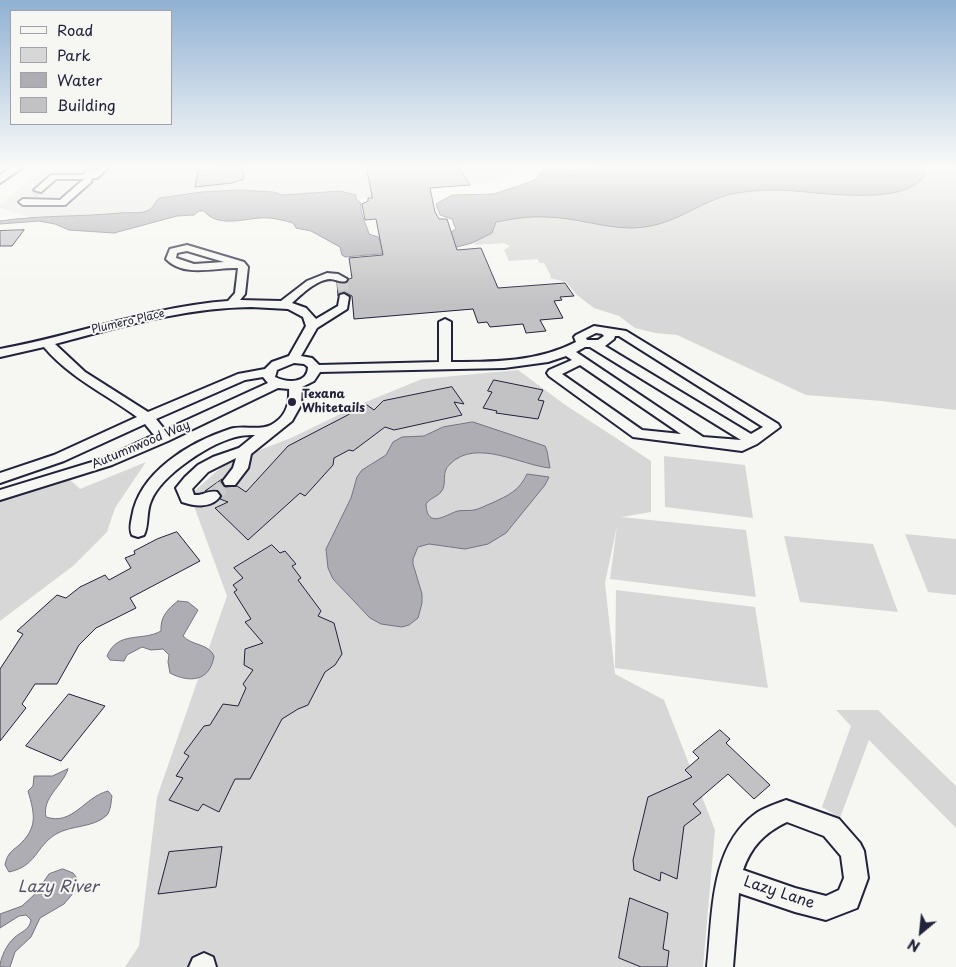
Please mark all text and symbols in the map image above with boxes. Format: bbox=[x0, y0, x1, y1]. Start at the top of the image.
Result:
legend bbox=[10, 10, 172, 125]
text: Road bbox=[57, 18, 93, 41]
text: Park bbox=[57, 43, 91, 66]
text: Water bbox=[57, 68, 102, 91]
text: Building bbox=[57, 93, 116, 116]
street label: Plumero Place bbox=[90, 307, 166, 337]
place label: Texana Whitetails bbox=[302, 388, 365, 416]
marker: Texana Whitetails bbox=[286, 396, 298, 408]
street label: Autumnwood Way bbox=[90, 418, 192, 472]
street label: Lazy Lane bbox=[741, 873, 817, 913]
water label: Lazy River bbox=[18, 878, 98, 898]
north arrow bbox=[896, 907, 946, 957]
text: N bbox=[904, 934, 924, 958]

